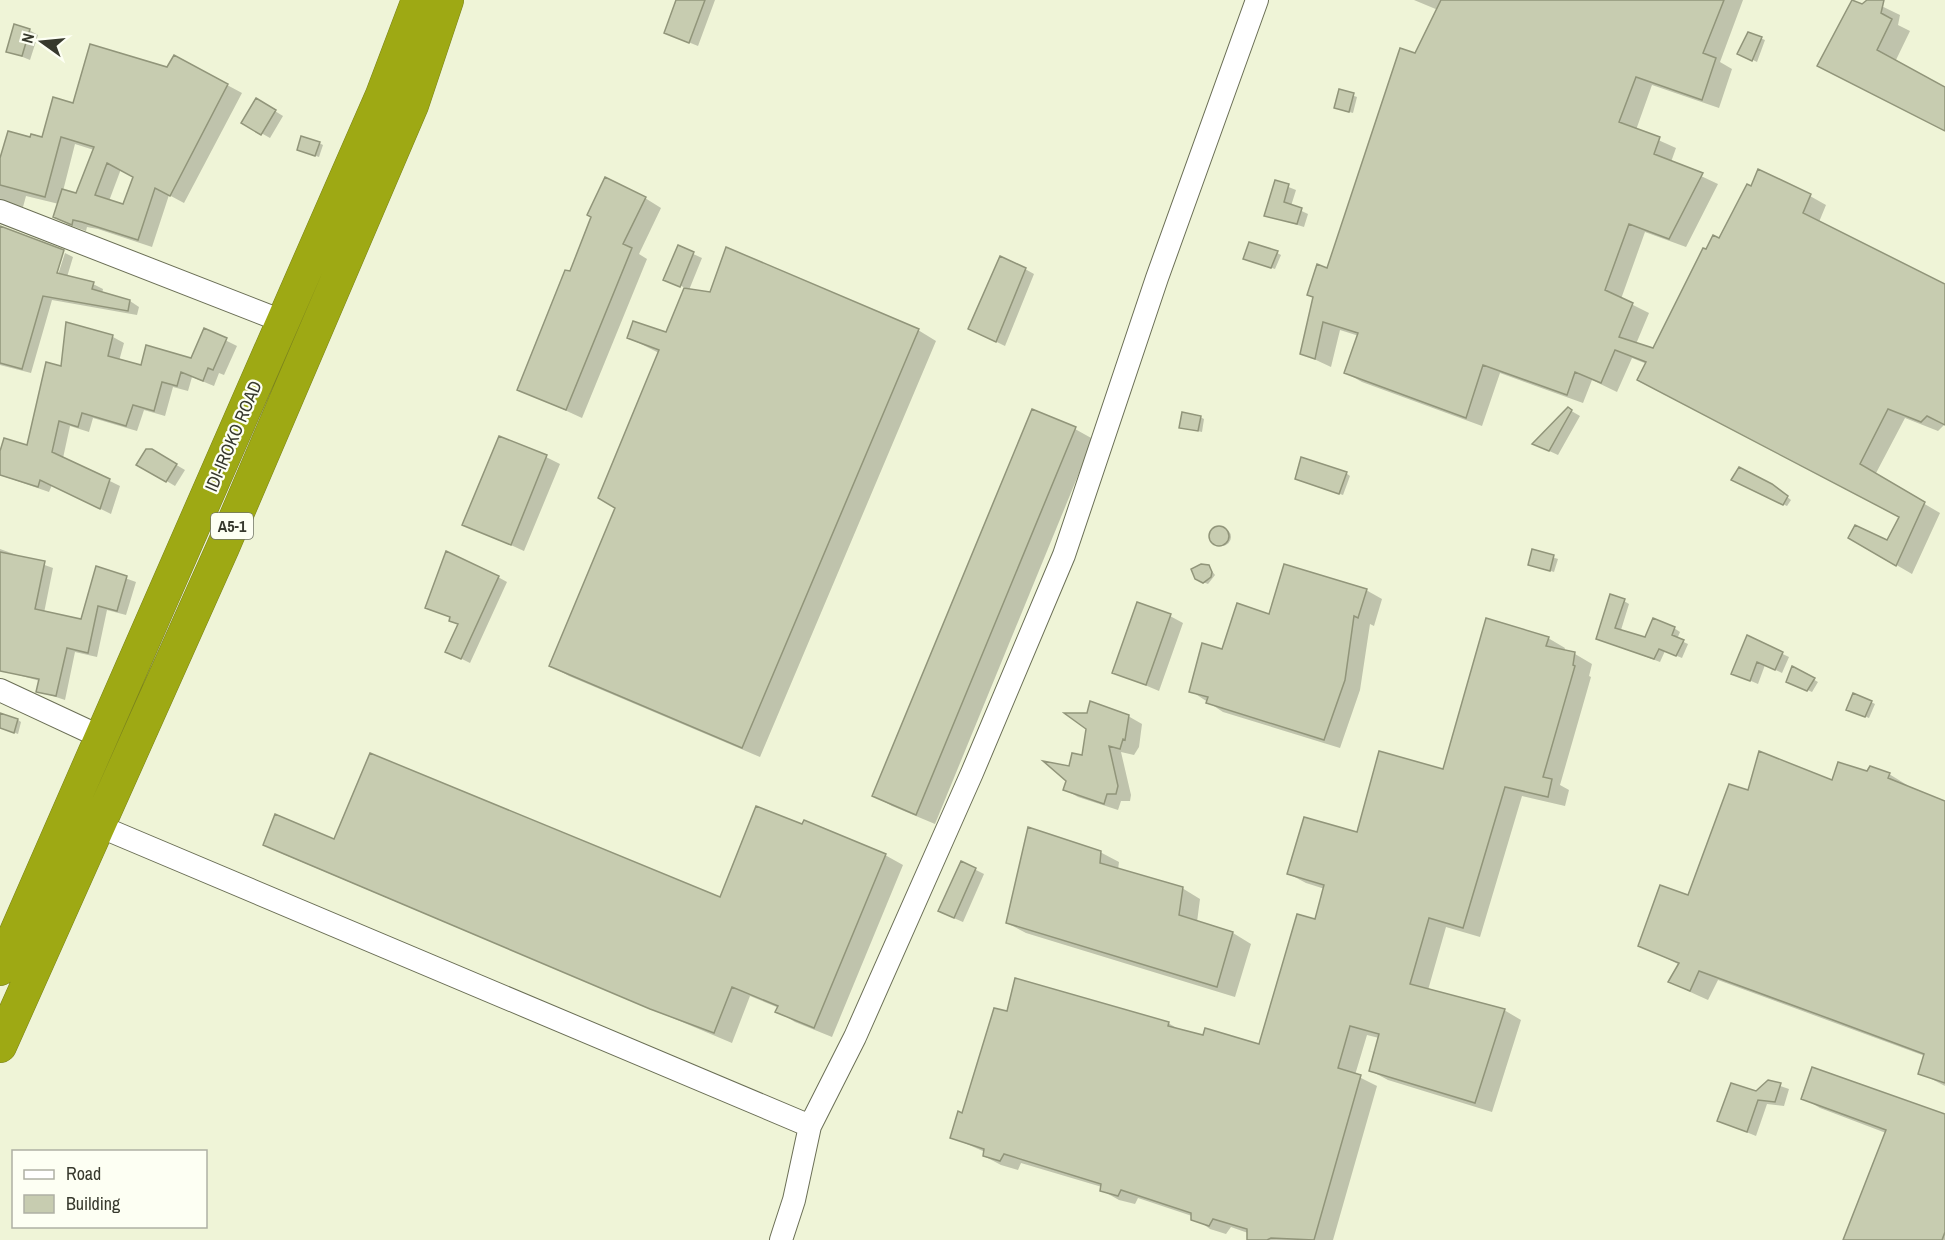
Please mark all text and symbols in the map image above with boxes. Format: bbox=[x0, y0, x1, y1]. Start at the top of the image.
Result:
north arrow bbox=[12, 12, 72, 72]
text: N bbox=[16, 31, 39, 46]
street label: IDI-IROKO ROAD bbox=[198, 377, 268, 495]
road number: A5-1 bbox=[211, 513, 253, 539]
legend bbox=[12, 1150, 207, 1228]
text: Road bbox=[66, 1161, 101, 1186]
text: Building bbox=[66, 1191, 121, 1216]

